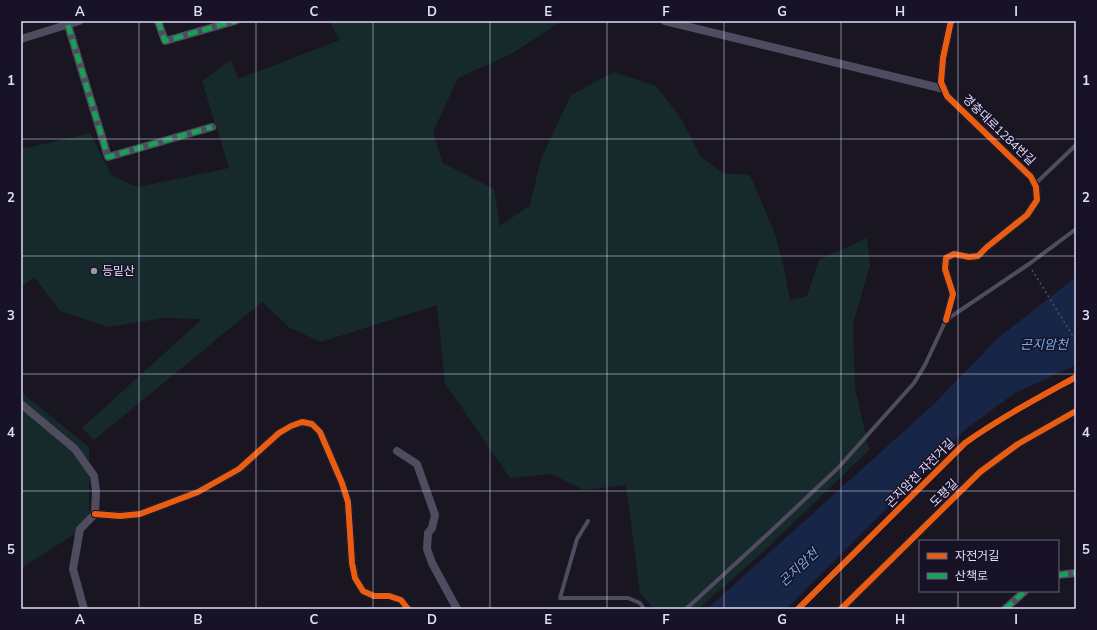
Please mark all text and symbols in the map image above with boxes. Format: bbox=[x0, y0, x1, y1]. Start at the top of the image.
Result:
text: A bbox=[75, 3, 85, 19]
text: B bbox=[194, 3, 203, 19]
text: C bbox=[310, 3, 319, 19]
text: D bbox=[427, 3, 437, 19]
text: E bbox=[544, 3, 552, 19]
text: F bbox=[662, 3, 670, 19]
text: G bbox=[777, 3, 787, 19]
text: H bbox=[895, 3, 905, 19]
text: I bbox=[1014, 3, 1018, 19]
text: 1 bbox=[7, 72, 15, 88]
text: 1 bbox=[1082, 72, 1090, 88]
street label: 경충대로1284번길 bbox=[960, 91, 1039, 168]
text: 2 bbox=[7, 189, 15, 205]
text: 2 bbox=[1082, 189, 1090, 205]
place label: 등밑산 bbox=[102, 263, 135, 278]
marker: 등밑산 bbox=[89, 266, 99, 276]
text: 3 bbox=[7, 307, 15, 323]
text: 3 bbox=[1082, 307, 1090, 323]
water label: 곤지암천 bbox=[1020, 336, 1069, 352]
text: 4 bbox=[7, 424, 15, 440]
text: 4 bbox=[1082, 424, 1090, 440]
street label: 곤지암천 자전거길 bbox=[882, 435, 957, 510]
street label: 도평길 bbox=[927, 476, 961, 510]
legend bbox=[919, 540, 1059, 592]
text: 5 bbox=[7, 541, 15, 557]
text: 5 bbox=[1082, 541, 1090, 557]
water label: 곤지암천 bbox=[775, 544, 822, 589]
text: 자전거길 bbox=[955, 548, 999, 563]
text: 산책로 bbox=[955, 568, 988, 583]
text: A bbox=[75, 611, 85, 627]
text: B bbox=[194, 611, 203, 627]
text: C bbox=[310, 611, 319, 627]
text: D bbox=[427, 611, 437, 627]
text: E bbox=[544, 611, 552, 627]
text: F bbox=[662, 611, 670, 627]
text: G bbox=[777, 611, 787, 627]
text: H bbox=[895, 611, 905, 627]
text: I bbox=[1014, 611, 1018, 627]

